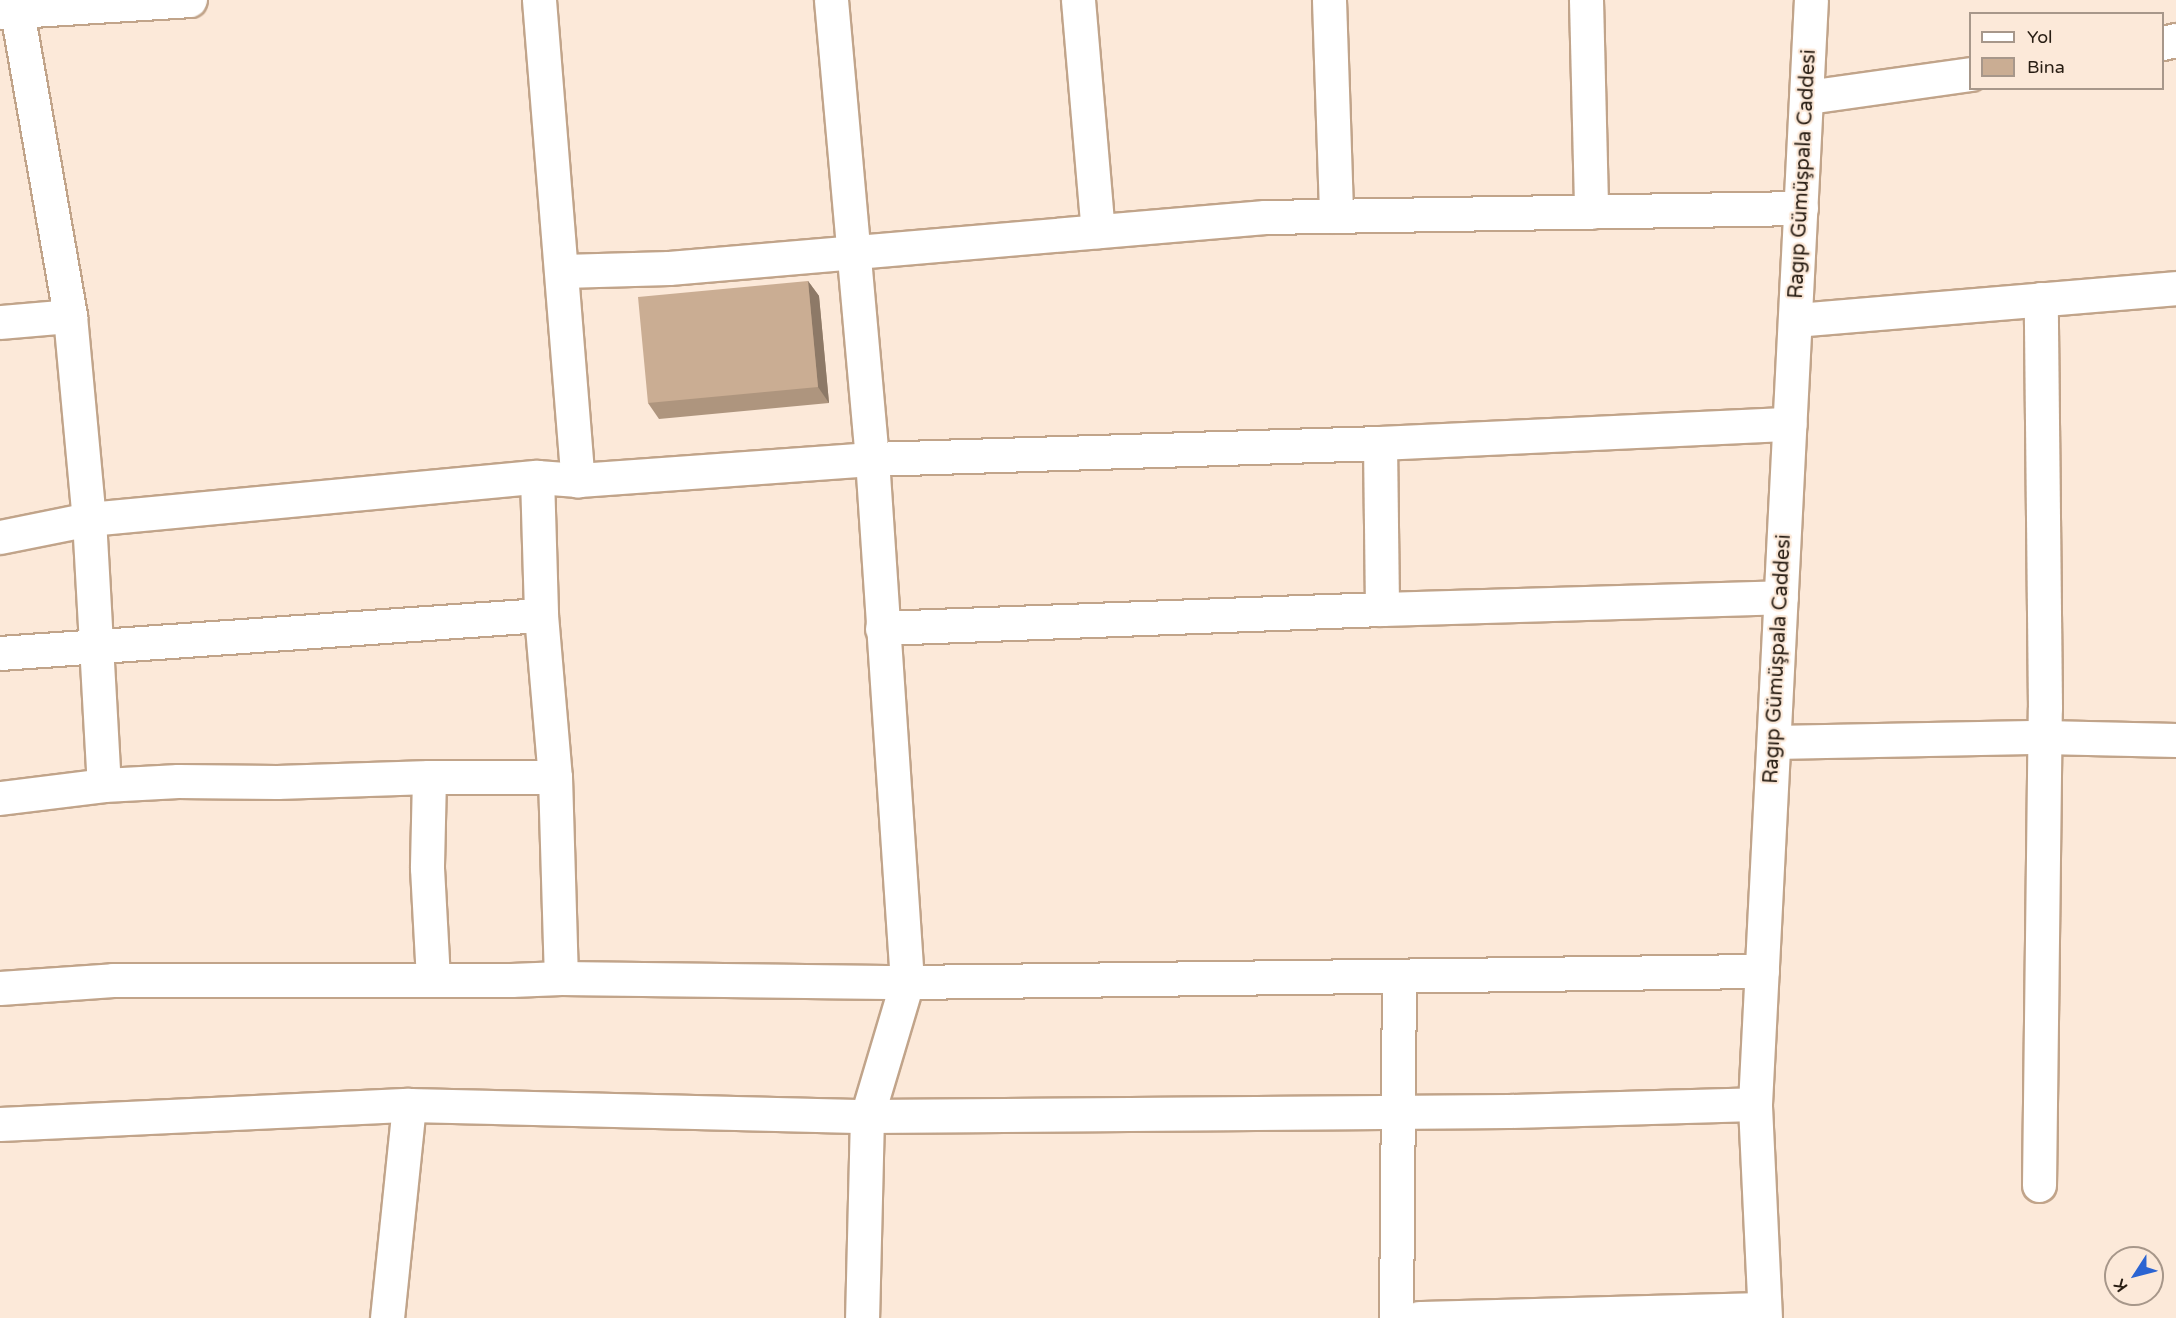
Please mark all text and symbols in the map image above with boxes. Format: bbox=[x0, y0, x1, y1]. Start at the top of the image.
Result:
legend bbox=[1969, 12, 2164, 90]
text: Yol bbox=[2027, 26, 2053, 48]
street label: Ragıp Gümüşpala Caddesi bbox=[1784, 49, 1822, 299]
text: Bina bbox=[2027, 56, 2065, 78]
street label: Ragıp Gümüşpala Caddesi bbox=[1759, 534, 1797, 784]
north arrow bbox=[2104, 1246, 2164, 1306]
text: K bbox=[2110, 1275, 2132, 1296]

